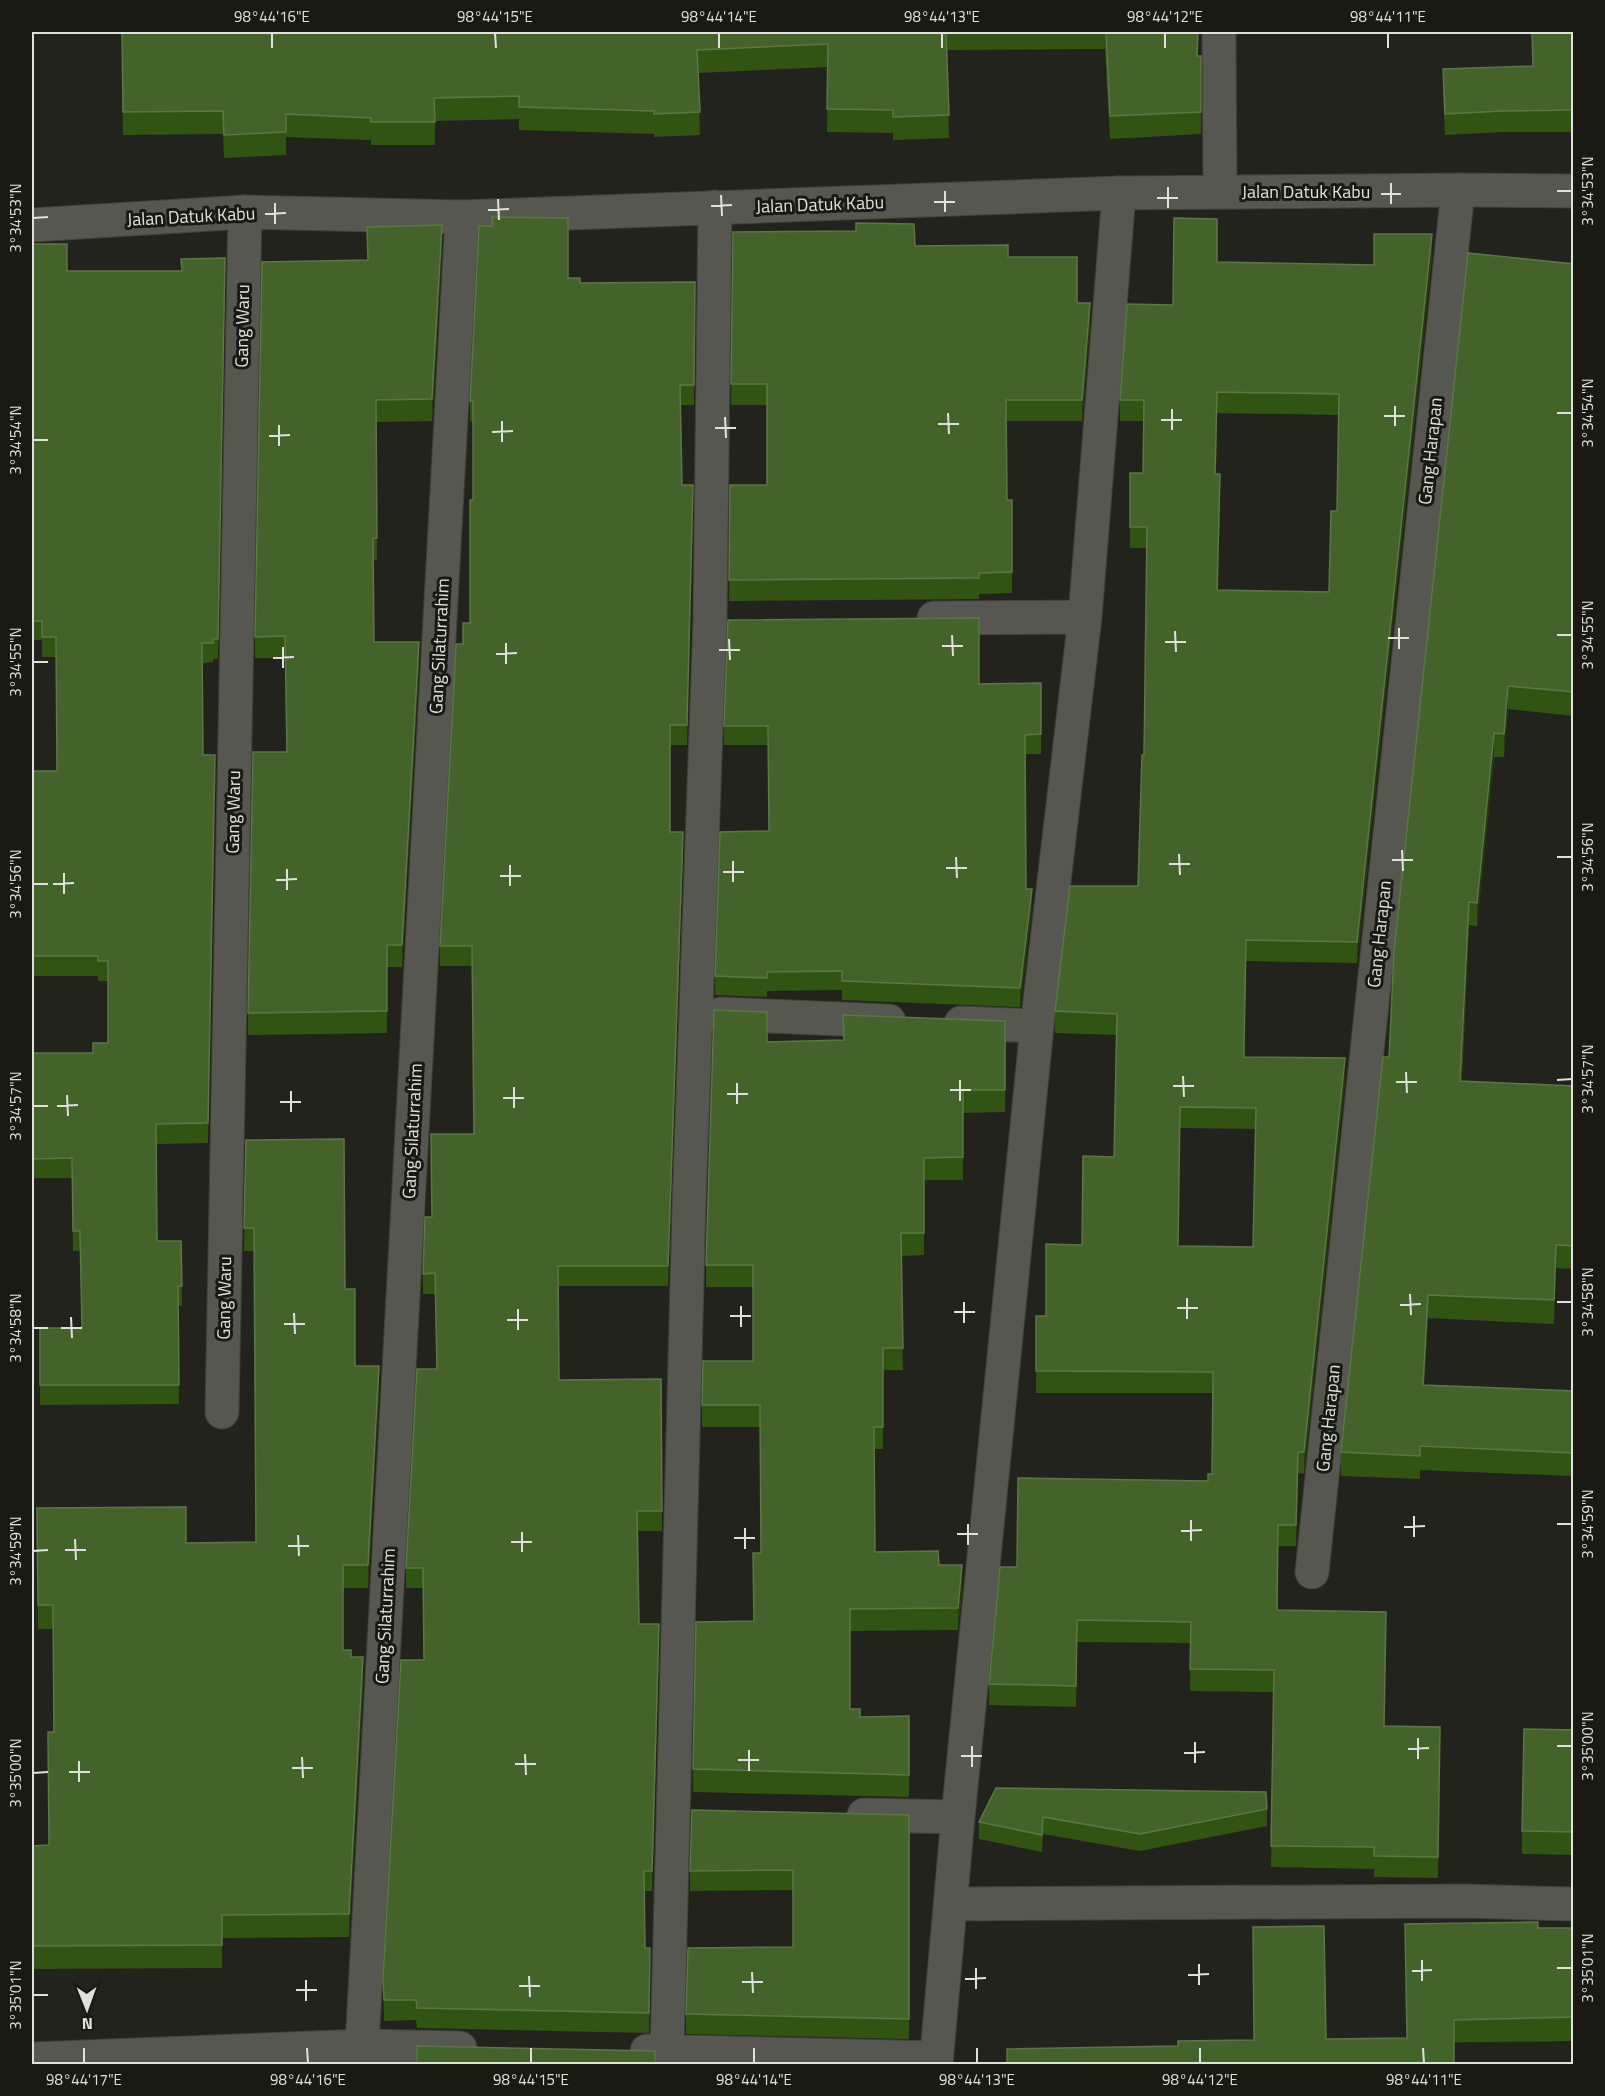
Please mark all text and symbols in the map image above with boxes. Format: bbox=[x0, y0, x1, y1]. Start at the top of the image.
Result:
text: 98°44'16"E bbox=[234, 5, 310, 28]
text: 98°44'15"E bbox=[457, 5, 533, 28]
text: 98°44'14"E bbox=[681, 5, 757, 28]
text: 98°44'13"E bbox=[904, 5, 980, 28]
text: 98°44'12"E bbox=[1127, 5, 1203, 28]
text: 98°44'11"E bbox=[1350, 5, 1426, 28]
text: 3°34'53"N bbox=[1576, 156, 1599, 226]
street label: Jalan Datuk Kabu bbox=[1242, 178, 1370, 205]
text: 3°34'53"N bbox=[4, 183, 27, 253]
street label: Jalan Datuk Kabu bbox=[755, 188, 885, 220]
street label: Jalan Datuk Kabu bbox=[126, 199, 256, 233]
street label: Gang Waru bbox=[228, 284, 256, 368]
text: 3°34'54"N bbox=[1576, 378, 1599, 448]
street label: Gang Harapan bbox=[1411, 396, 1449, 506]
text: 3°34'54"N bbox=[4, 405, 27, 475]
street label: Gang Silaturrahim bbox=[422, 577, 456, 715]
text: 3°34'55"N bbox=[1576, 600, 1599, 670]
text: 3°34'55"N bbox=[4, 627, 27, 697]
street label: Gang Waru bbox=[219, 770, 247, 854]
text: 3°34'56"N bbox=[1576, 822, 1599, 892]
text: 3°34'56"N bbox=[4, 849, 27, 919]
street label: Gang Harapan bbox=[1360, 879, 1398, 989]
text: 3°34'57"N bbox=[1576, 1044, 1599, 1114]
street label: Gang Silaturrahim bbox=[395, 1062, 429, 1200]
text: 3°34'57"N bbox=[4, 1071, 27, 1141]
street label: Gang Waru bbox=[210, 1256, 238, 1340]
text: 3°34'58"N bbox=[1576, 1267, 1599, 1337]
text: 3°34'58"N bbox=[4, 1293, 27, 1363]
street label: Gang Harapan bbox=[1309, 1363, 1347, 1473]
text: 3°34'59"N bbox=[1576, 1489, 1599, 1559]
text: 3°34'59"N bbox=[4, 1516, 27, 1586]
street label: Gang Silaturrahim bbox=[368, 1547, 402, 1685]
text: 3°35'00"N bbox=[1576, 1711, 1599, 1781]
text: 3°35'00"N bbox=[4, 1738, 27, 1808]
text: 3°35'01"N bbox=[1576, 1933, 1599, 2003]
text: 3°35'01"N bbox=[4, 1960, 27, 2030]
north arrow bbox=[57, 1979, 117, 2039]
text: N bbox=[82, 2012, 93, 2036]
text: 98°44'17"E bbox=[46, 2068, 122, 2091]
text: 98°44'16"E bbox=[270, 2068, 346, 2091]
text: 98°44'15"E bbox=[493, 2068, 569, 2091]
text: 98°44'14"E bbox=[716, 2068, 792, 2091]
text: 98°44'13"E bbox=[939, 2068, 1015, 2091]
text: 98°44'12"E bbox=[1162, 2068, 1238, 2091]
text: 98°44'11"E bbox=[1386, 2068, 1462, 2091]

